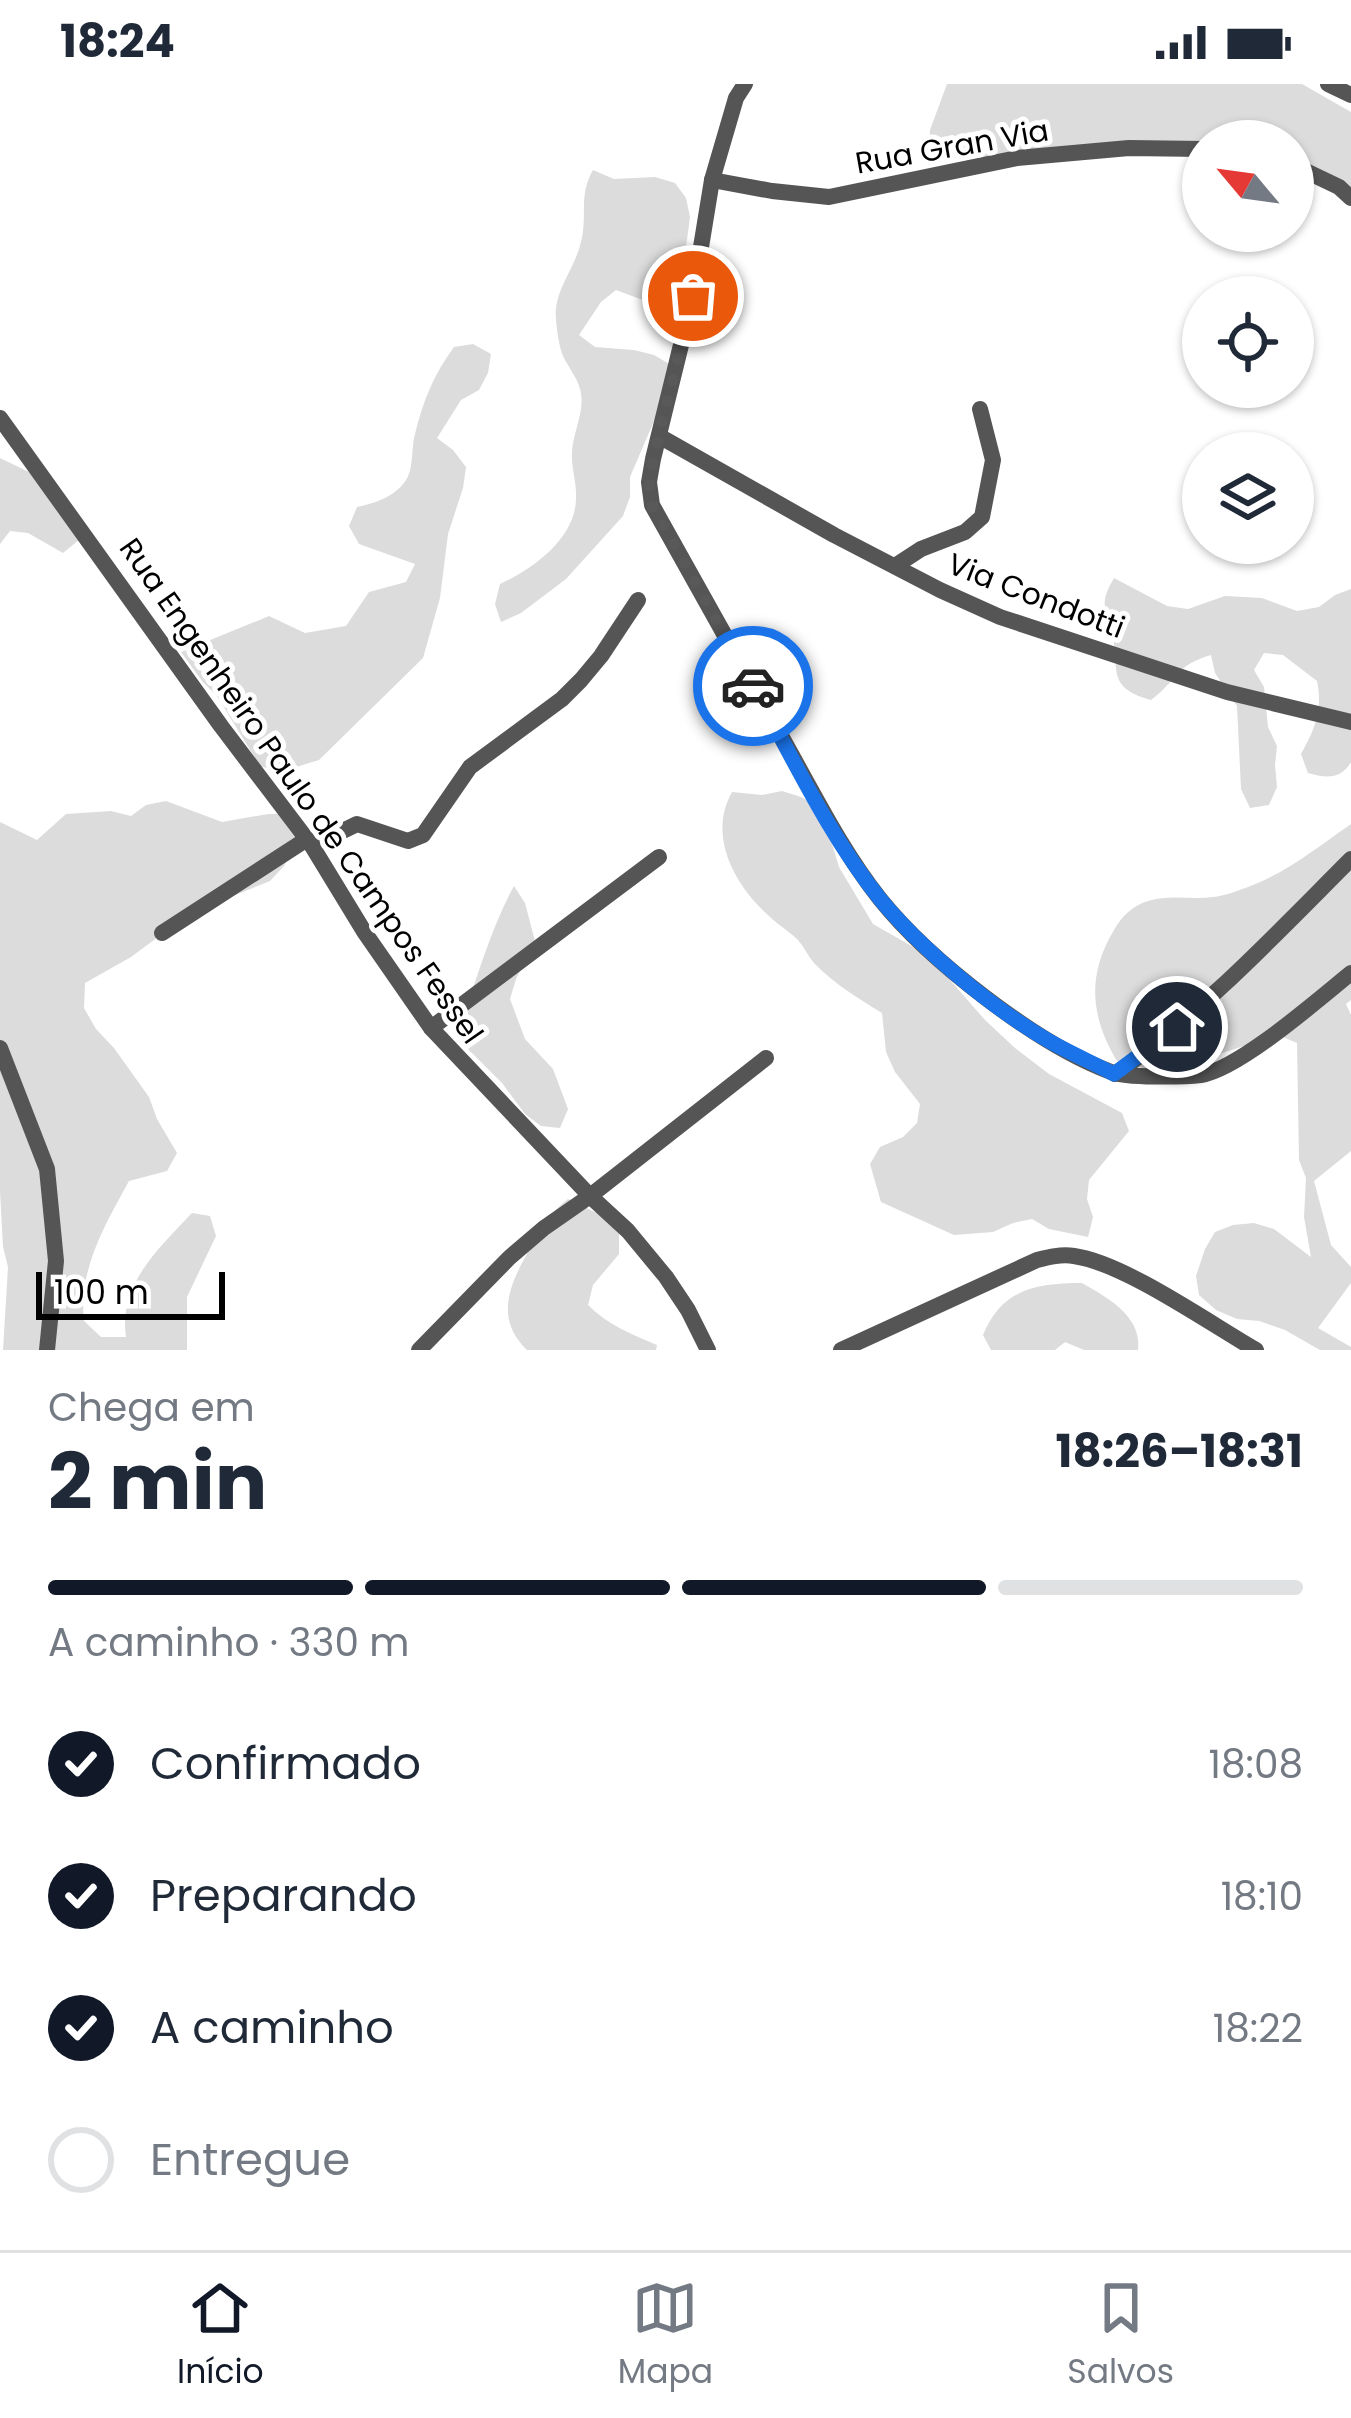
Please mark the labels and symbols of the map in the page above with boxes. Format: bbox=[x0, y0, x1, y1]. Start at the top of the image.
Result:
street label: Rua Gran Via bbox=[852, 108, 1052, 185]
north arrow bbox=[1182, 120, 1314, 252]
pin bbox=[642, 245, 744, 347]
street label: Rua Engenheiro Paulo de Campos Fessel bbox=[109, 529, 494, 1052]
street label: Via Condotti bbox=[942, 542, 1131, 649]
courier bbox=[693, 626, 813, 746]
pin bbox=[1126, 976, 1228, 1078]
scale bar bbox=[36, 1266, 225, 1319]

